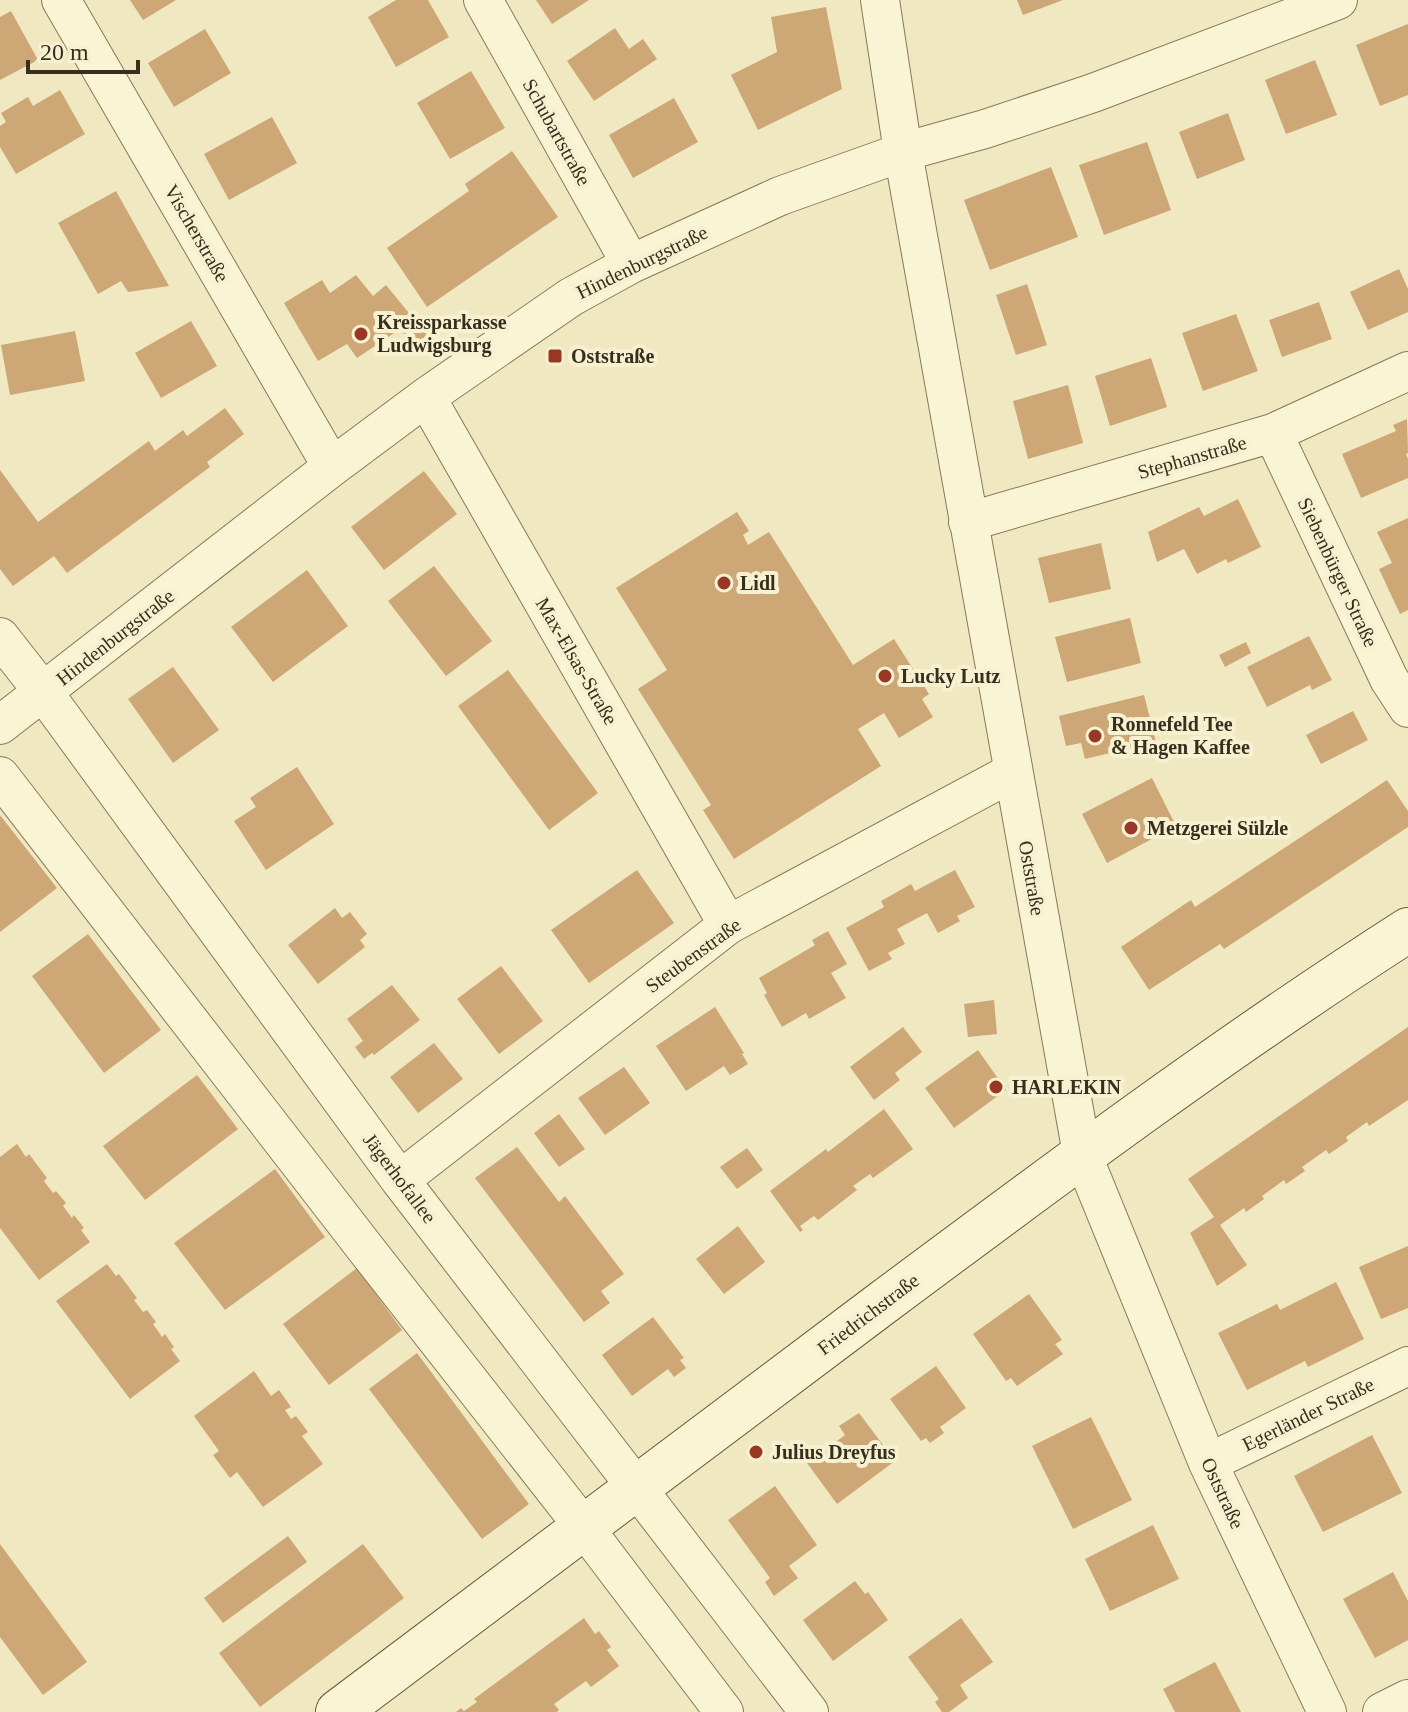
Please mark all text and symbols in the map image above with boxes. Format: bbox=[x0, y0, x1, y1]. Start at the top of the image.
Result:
scale bar bbox=[28, 24, 138, 74]
text: 20 m bbox=[40, 39, 89, 65]
street label: Schubartstraße bbox=[519, 75, 595, 189]
street label: Vischerstraße bbox=[160, 180, 234, 286]
street label: Hindenburgstraße bbox=[573, 221, 712, 304]
place label: Kreissparkasse Ludwigsburg bbox=[377, 311, 507, 357]
marker: Kreissparkasse Ludwigsburg bbox=[352, 325, 370, 343]
place label: Oststraße bbox=[571, 345, 654, 367]
marker: Oststraße bbox=[546, 347, 564, 365]
street label: Stephanstraße bbox=[1135, 431, 1249, 484]
street label: Siebenbürger Straße bbox=[1293, 494, 1382, 651]
place label: Lidl bbox=[740, 572, 776, 594]
marker: Lidl bbox=[715, 574, 733, 592]
street label: Hindenburgstraße bbox=[52, 584, 179, 690]
street label: Max-Elsas-Straße bbox=[532, 593, 622, 729]
place label: Lucky Lutz bbox=[901, 665, 1001, 688]
marker: Lucky Lutz bbox=[876, 667, 894, 685]
place label: Ronnefeld Tee & Hagen Kaffee bbox=[1111, 713, 1250, 759]
marker: Ronnefeld Tee & Hagen Kaffee bbox=[1086, 727, 1104, 745]
place label: Metzgerei Sülzle bbox=[1147, 817, 1288, 840]
marker: Metzgerei Sülzle bbox=[1122, 819, 1140, 837]
street label: Oststraße bbox=[1015, 839, 1049, 917]
street label: Steubenstraße bbox=[641, 913, 745, 997]
place label: HARLEKIN bbox=[1012, 1076, 1121, 1098]
marker: HARLEKIN bbox=[987, 1078, 1005, 1096]
street label: Jägerhofallee bbox=[358, 1129, 441, 1228]
street label: Friedrichstraße bbox=[813, 1269, 923, 1359]
street label: Egerländer Straße bbox=[1239, 1373, 1378, 1456]
place label: Julius Dreyfus bbox=[772, 1441, 896, 1464]
marker: Julius Dreyfus bbox=[747, 1443, 765, 1461]
street label: Oststraße bbox=[1197, 1454, 1249, 1532]

